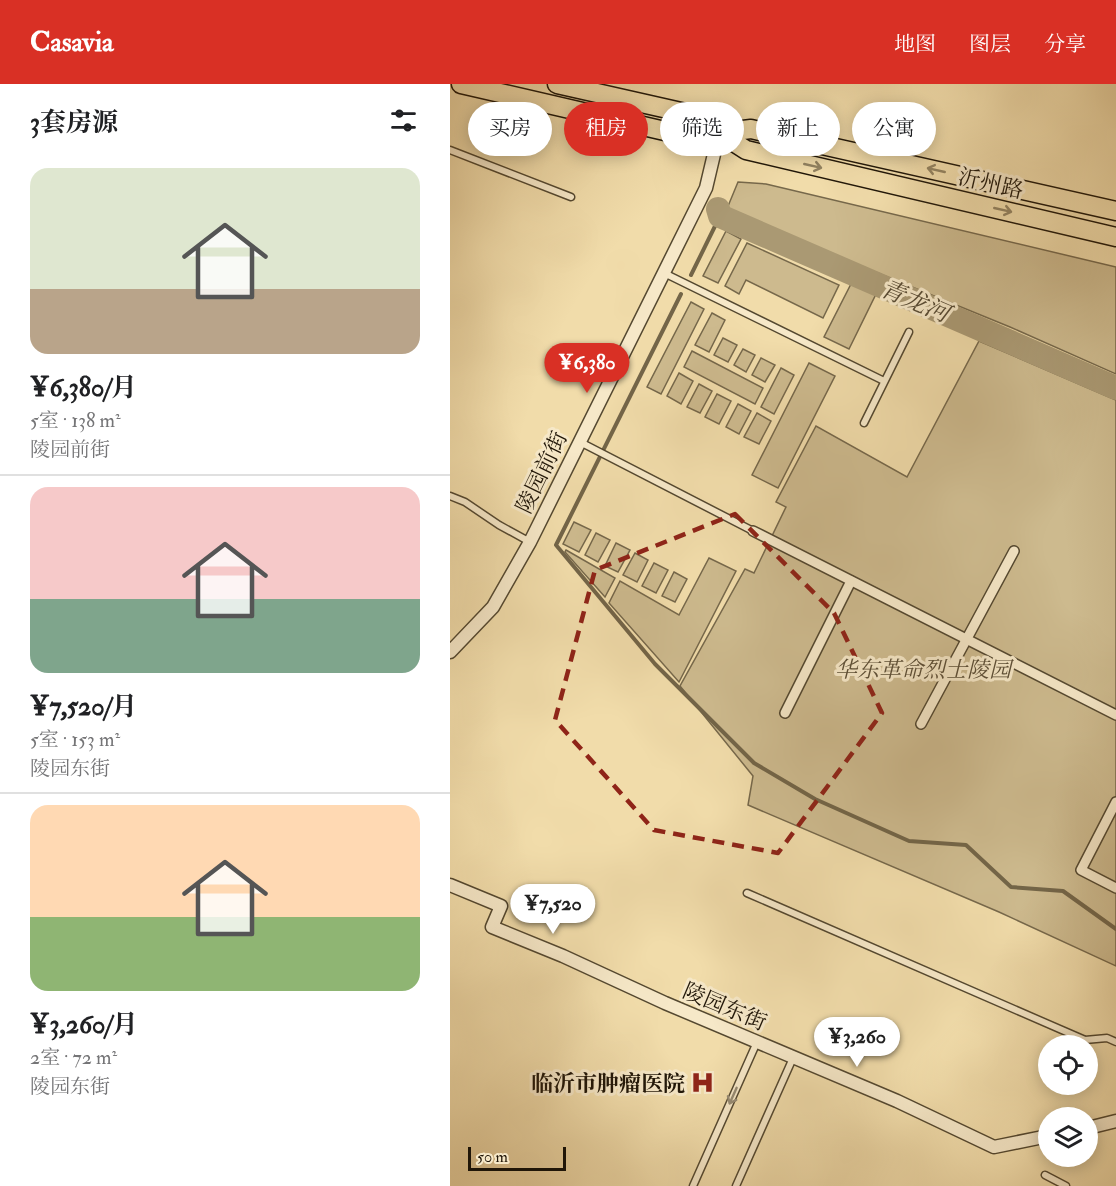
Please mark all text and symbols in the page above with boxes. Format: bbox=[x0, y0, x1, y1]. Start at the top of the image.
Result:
text: Casavia bbox=[30, 25, 114, 60]
text: 地图 bbox=[894, 31, 936, 58]
text: 图层 bbox=[969, 31, 1011, 58]
text: 分享 bbox=[1044, 31, 1086, 58]
chip: 买房 bbox=[468, 102, 552, 156]
chip: 租房 bbox=[564, 102, 648, 156]
chip: 筛选 bbox=[660, 102, 744, 156]
chip: 新上 bbox=[756, 102, 840, 156]
chip: 公寓 bbox=[852, 102, 936, 156]
icon: filters bbox=[387, 104, 420, 137]
text: 3套房源 bbox=[30, 107, 118, 139]
one-way arrow bbox=[803, 160, 822, 172]
street label: 沂州路 bbox=[955, 163, 1026, 205]
one-way arrow bbox=[927, 164, 946, 176]
one-way arrow bbox=[993, 205, 1012, 217]
icon: home bbox=[171, 207, 279, 315]
water label: 青龙河 bbox=[876, 273, 958, 331]
pin: ¥6,380 bbox=[538, 343, 636, 394]
text: ¥6,380 bbox=[558, 350, 616, 375]
text: ¥6,380/月 bbox=[30, 372, 137, 404]
text: 5室 · 138 m² bbox=[30, 408, 121, 433]
street label: 陵园前街 bbox=[510, 427, 574, 518]
text: 陵园前街 bbox=[30, 437, 110, 462]
icon: home bbox=[171, 526, 279, 634]
park label: 华东革命烈士陵园 bbox=[835, 656, 1014, 684]
text: ¥7,520/月 bbox=[30, 691, 137, 723]
text: 5室 · 153 m² bbox=[30, 727, 120, 752]
text: 陵园东街 bbox=[30, 756, 110, 781]
icon: home bbox=[171, 844, 279, 952]
pin: ¥7,520 bbox=[504, 884, 602, 935]
text: ¥7,520 bbox=[524, 891, 582, 916]
street label: 陵园东街 bbox=[679, 977, 771, 1037]
text: ¥3,260/月 bbox=[30, 1009, 138, 1041]
pin: ¥3,260 bbox=[808, 1017, 906, 1068]
text: ¥3,260 bbox=[828, 1024, 886, 1049]
map controls bbox=[1038, 1035, 1098, 1167]
button: locate bbox=[1038, 1035, 1098, 1095]
text: 2室 · 72 m² bbox=[30, 1045, 117, 1070]
place label: 临沂市肿瘤医院 bbox=[531, 1070, 685, 1098]
hospital icon: 临沂市肿瘤医院 bbox=[690, 1070, 716, 1096]
text: 陵园东街 bbox=[30, 1074, 110, 1099]
one-way arrow bbox=[727, 1086, 738, 1104]
button: layers bbox=[1038, 1107, 1098, 1167]
scale bar bbox=[468, 1144, 566, 1172]
text: 50 m bbox=[477, 1147, 508, 1167]

